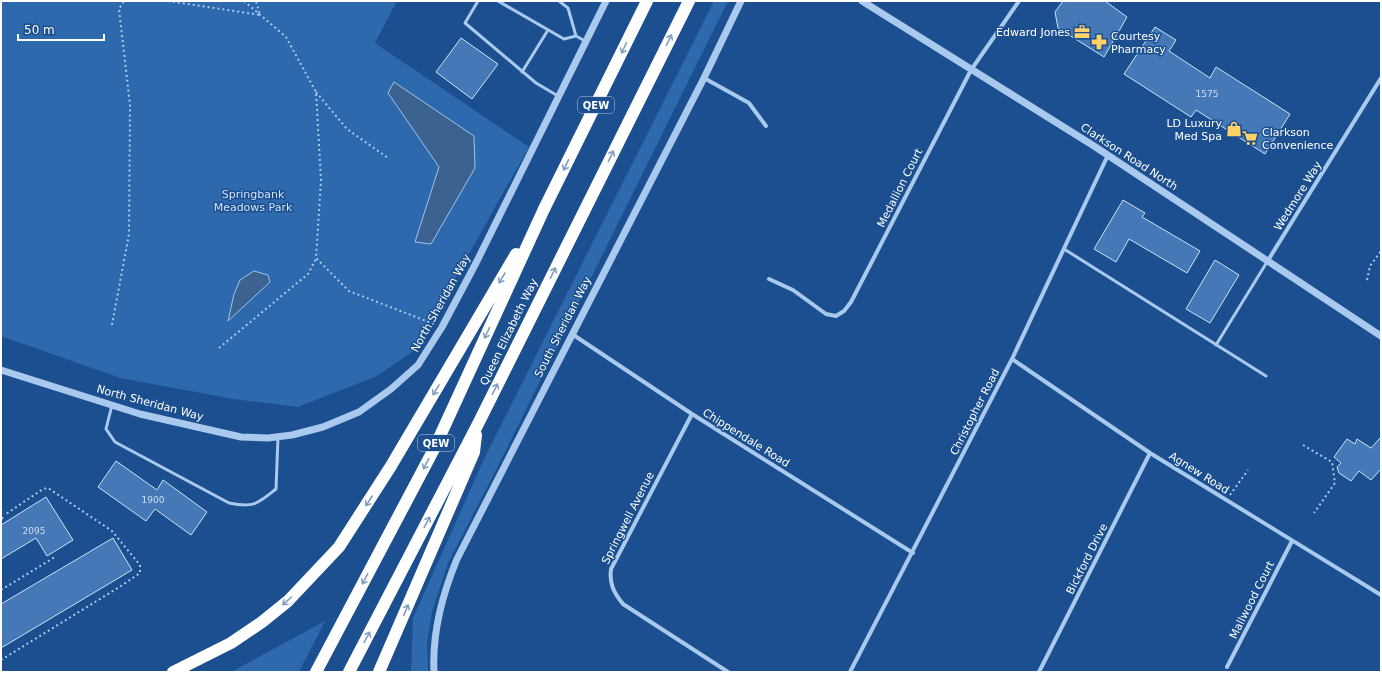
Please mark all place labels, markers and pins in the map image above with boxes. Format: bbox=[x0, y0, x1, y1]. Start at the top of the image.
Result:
office icon: Edward Jones bbox=[1073, 23, 1091, 41]
place label: Edward Jones bbox=[996, 26, 1070, 39]
place label: Courtesy Pharmacy bbox=[1111, 30, 1166, 56]
pharmacy icon: Courtesy Pharmacy bbox=[1090, 33, 1108, 51]
place label: LD Luxury Med Spa bbox=[1166, 117, 1222, 143]
shop icon: LD Luxury Med Spa bbox=[1225, 120, 1243, 138]
place label: Clarkson Convenience bbox=[1262, 126, 1333, 152]
supermarket icon: Clarkson Convenience bbox=[1241, 129, 1259, 147]

